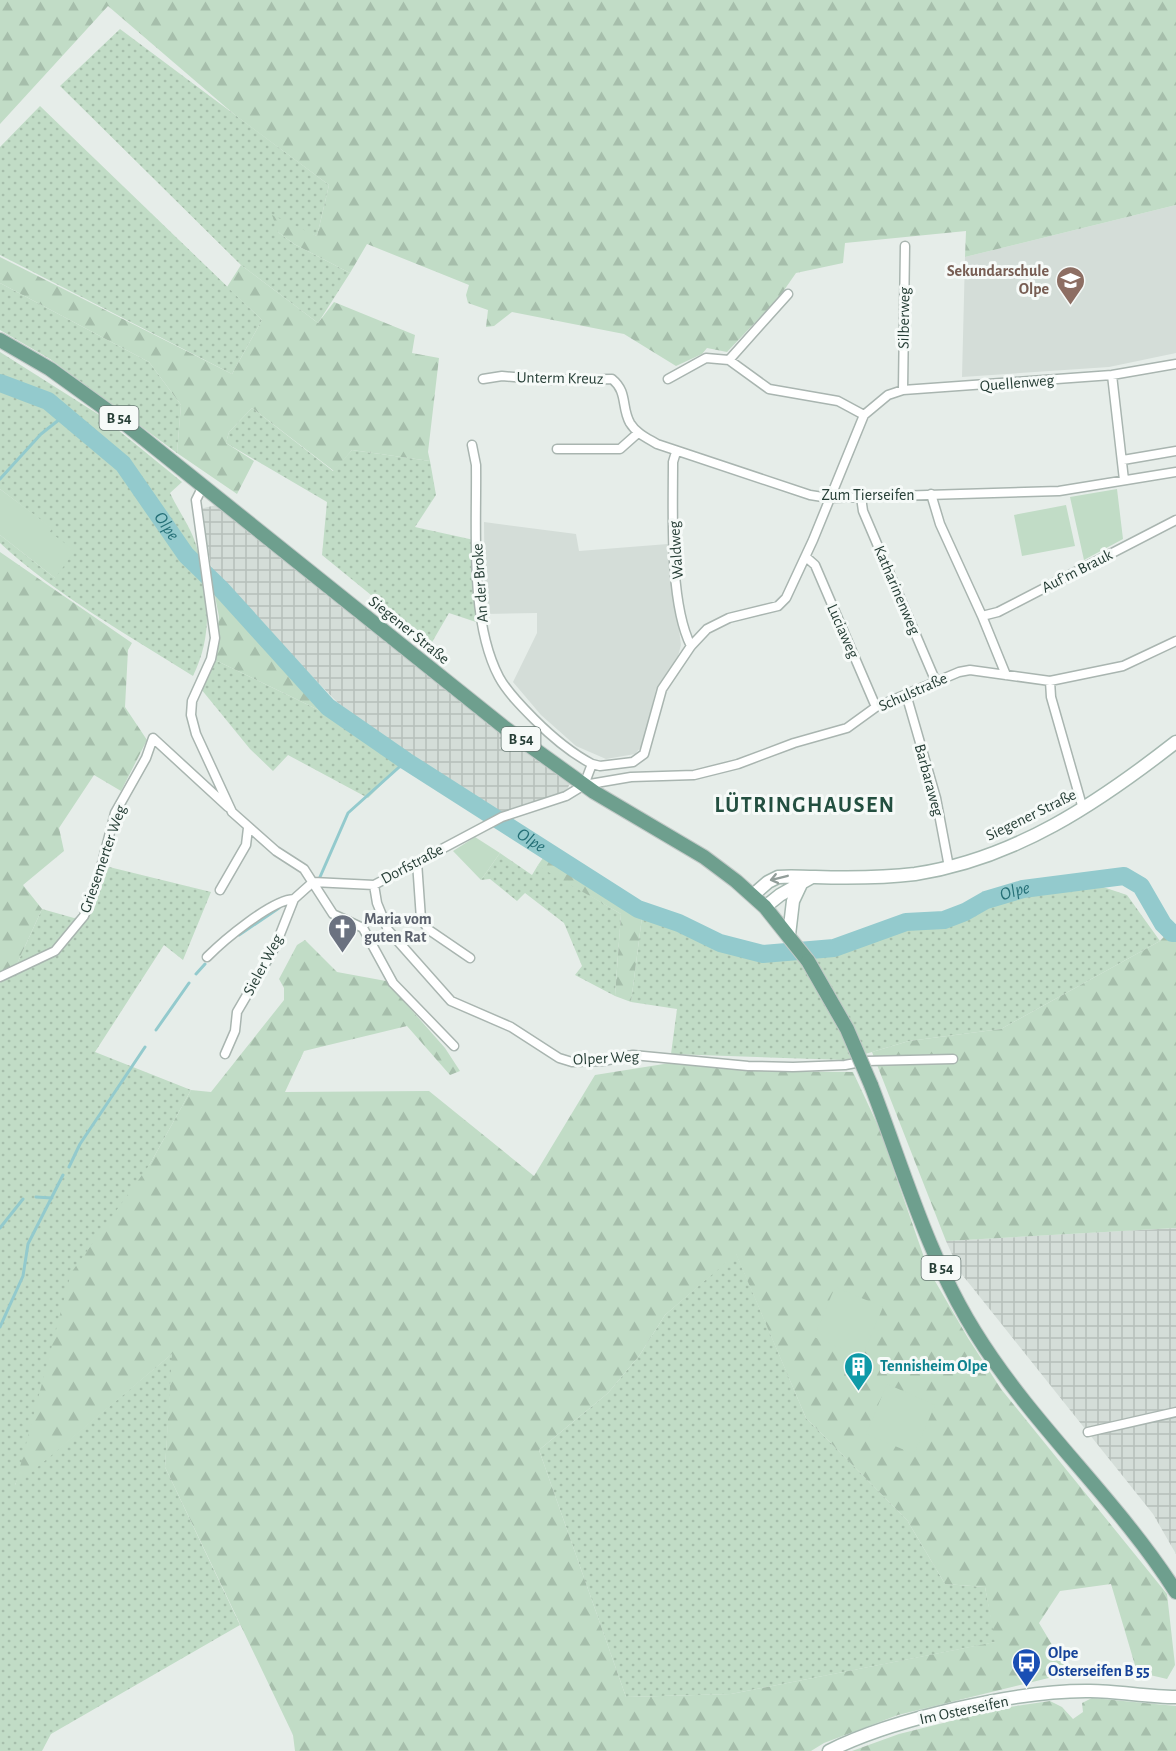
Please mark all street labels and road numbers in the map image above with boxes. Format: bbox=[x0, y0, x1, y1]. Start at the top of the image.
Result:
street label: Silberweg bbox=[895, 287, 913, 349]
street label: Unterm Kreuz bbox=[517, 369, 604, 387]
street label: Quellenweg bbox=[979, 372, 1055, 395]
road number: B 54 bbox=[100, 406, 138, 430]
street label: Zum Tierseifen bbox=[821, 487, 915, 503]
street label: Waldweg bbox=[666, 520, 686, 580]
street label: An der Broke bbox=[469, 543, 491, 623]
street label: Katharinenweg bbox=[871, 543, 923, 637]
street label: Auf'm Brauk bbox=[1039, 546, 1115, 596]
street label: Siegener Straße bbox=[366, 593, 452, 667]
street label: Luciaweg bbox=[824, 601, 862, 661]
street label: Schulstraße bbox=[876, 670, 950, 714]
road number: B 54 bbox=[502, 727, 540, 751]
street label: Barbaraweg bbox=[912, 742, 946, 818]
street label: Siegener Straße bbox=[983, 786, 1079, 844]
street label: Griesemerter Weg bbox=[77, 803, 129, 915]
street label: Dorfstraße bbox=[378, 841, 446, 887]
street label: Sieler Weg bbox=[240, 932, 286, 998]
street label: Olper Weg bbox=[573, 1048, 640, 1068]
road number: B 54 bbox=[922, 1256, 960, 1280]
street label: Im Osterseifen bbox=[918, 1693, 1010, 1727]

